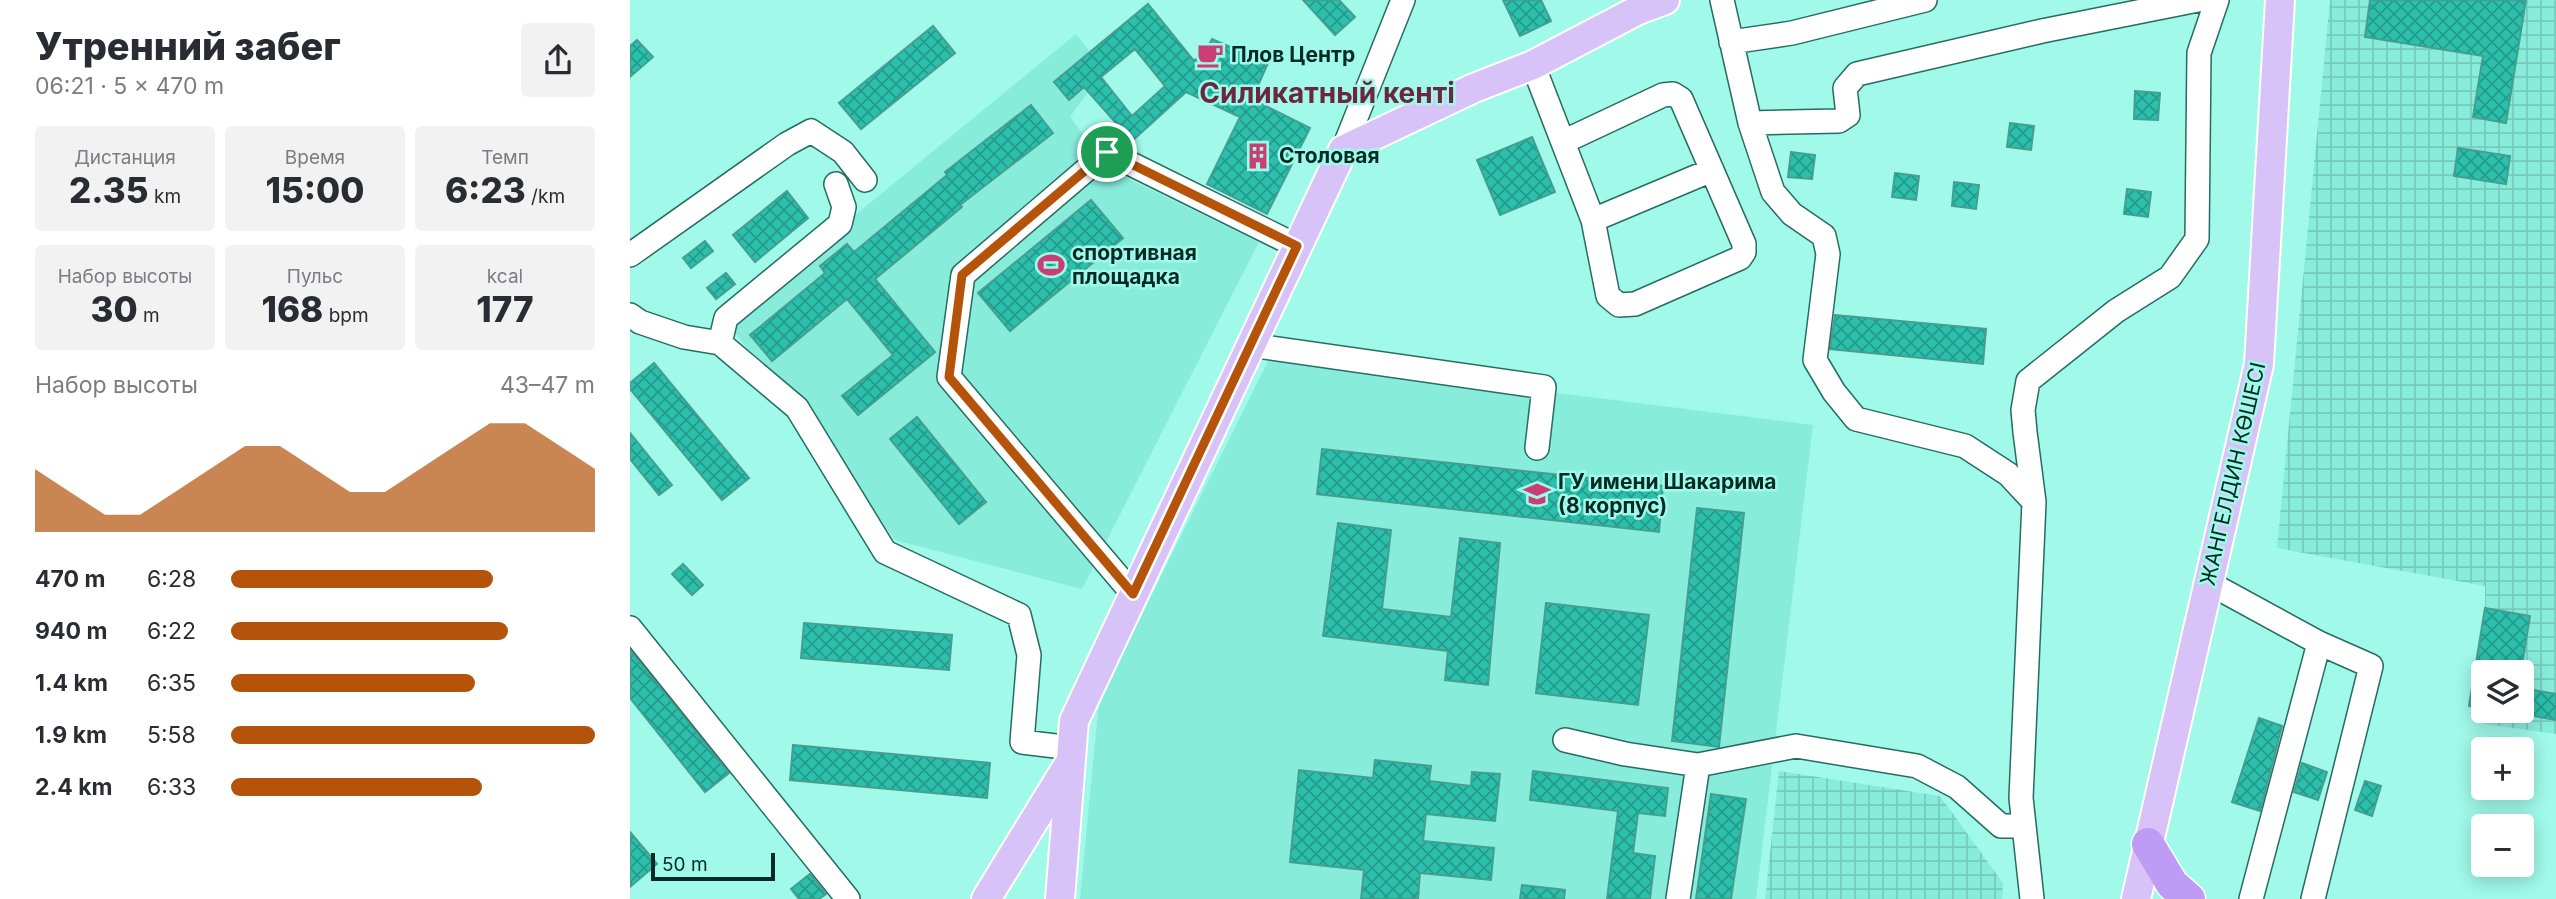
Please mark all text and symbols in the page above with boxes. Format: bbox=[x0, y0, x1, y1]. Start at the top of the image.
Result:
text: Утренний забег bbox=[35, 23, 341, 69]
button: share bbox=[521, 23, 595, 97]
cafe icon: Плов Центр bbox=[1195, 40, 1225, 70]
place label: Плов Центр bbox=[1231, 42, 1355, 67]
text: 06:21 · 5 × 470 m bbox=[35, 72, 224, 100]
district label: Силикатный кенті bbox=[1199, 76, 1455, 110]
pin bbox=[1077, 122, 1137, 182]
icon: arrive bbox=[1088, 133, 1126, 171]
building icon: Столовая bbox=[1243, 141, 1273, 171]
place label: Столовая bbox=[1279, 143, 1380, 168]
text: Дистанция bbox=[74, 146, 176, 169]
text: Время bbox=[285, 146, 345, 169]
text: Темп bbox=[481, 146, 529, 169]
text: 2.35 bbox=[69, 169, 149, 211]
text: 15:00 bbox=[265, 169, 365, 211]
text: 6:23 bbox=[445, 169, 526, 211]
text: km bbox=[149, 185, 181, 208]
text: /km bbox=[526, 185, 565, 208]
place label: спортивная площадка bbox=[1072, 240, 1197, 289]
sports icon: спортивная площадка bbox=[1036, 250, 1066, 280]
text: Набор высоты bbox=[58, 265, 192, 288]
text: Пульс bbox=[287, 265, 343, 288]
text: kcal bbox=[487, 265, 523, 288]
text: 30 bbox=[90, 288, 138, 330]
text: 168 bbox=[261, 288, 323, 330]
text: 177 bbox=[476, 288, 534, 330]
text: m bbox=[138, 304, 160, 327]
text: bpm bbox=[323, 304, 369, 327]
street label: ЖАНГЕЛДИН КӨШЕСІ bbox=[2195, 360, 2270, 588]
text: Набор высоты bbox=[35, 371, 198, 399]
text: 43–47 m bbox=[500, 371, 595, 399]
place label: ГУ имени Шакарима (8 корпус) bbox=[1558, 469, 1777, 518]
school or university icon: ГУ имени Шакарима (8 корпус) bbox=[1522, 479, 1552, 509]
text: 470 m bbox=[35, 565, 106, 593]
text: 6:28 bbox=[147, 565, 196, 593]
text: 940 m bbox=[35, 617, 107, 645]
text: 6:22 bbox=[147, 617, 196, 645]
map controls bbox=[2471, 660, 2534, 877]
button: layers bbox=[2471, 660, 2534, 723]
text: 1.4 km bbox=[35, 669, 108, 697]
text: 6:35 bbox=[147, 669, 196, 697]
text: 1.9 km bbox=[35, 721, 107, 749]
text: 5:58 bbox=[147, 721, 196, 749]
button: + bbox=[2471, 737, 2534, 800]
text: 2.4 km bbox=[35, 773, 113, 801]
text: 6:33 bbox=[147, 773, 196, 801]
button: − bbox=[2471, 814, 2534, 877]
scale bar bbox=[651, 850, 775, 882]
text: 50 m bbox=[662, 853, 708, 876]

